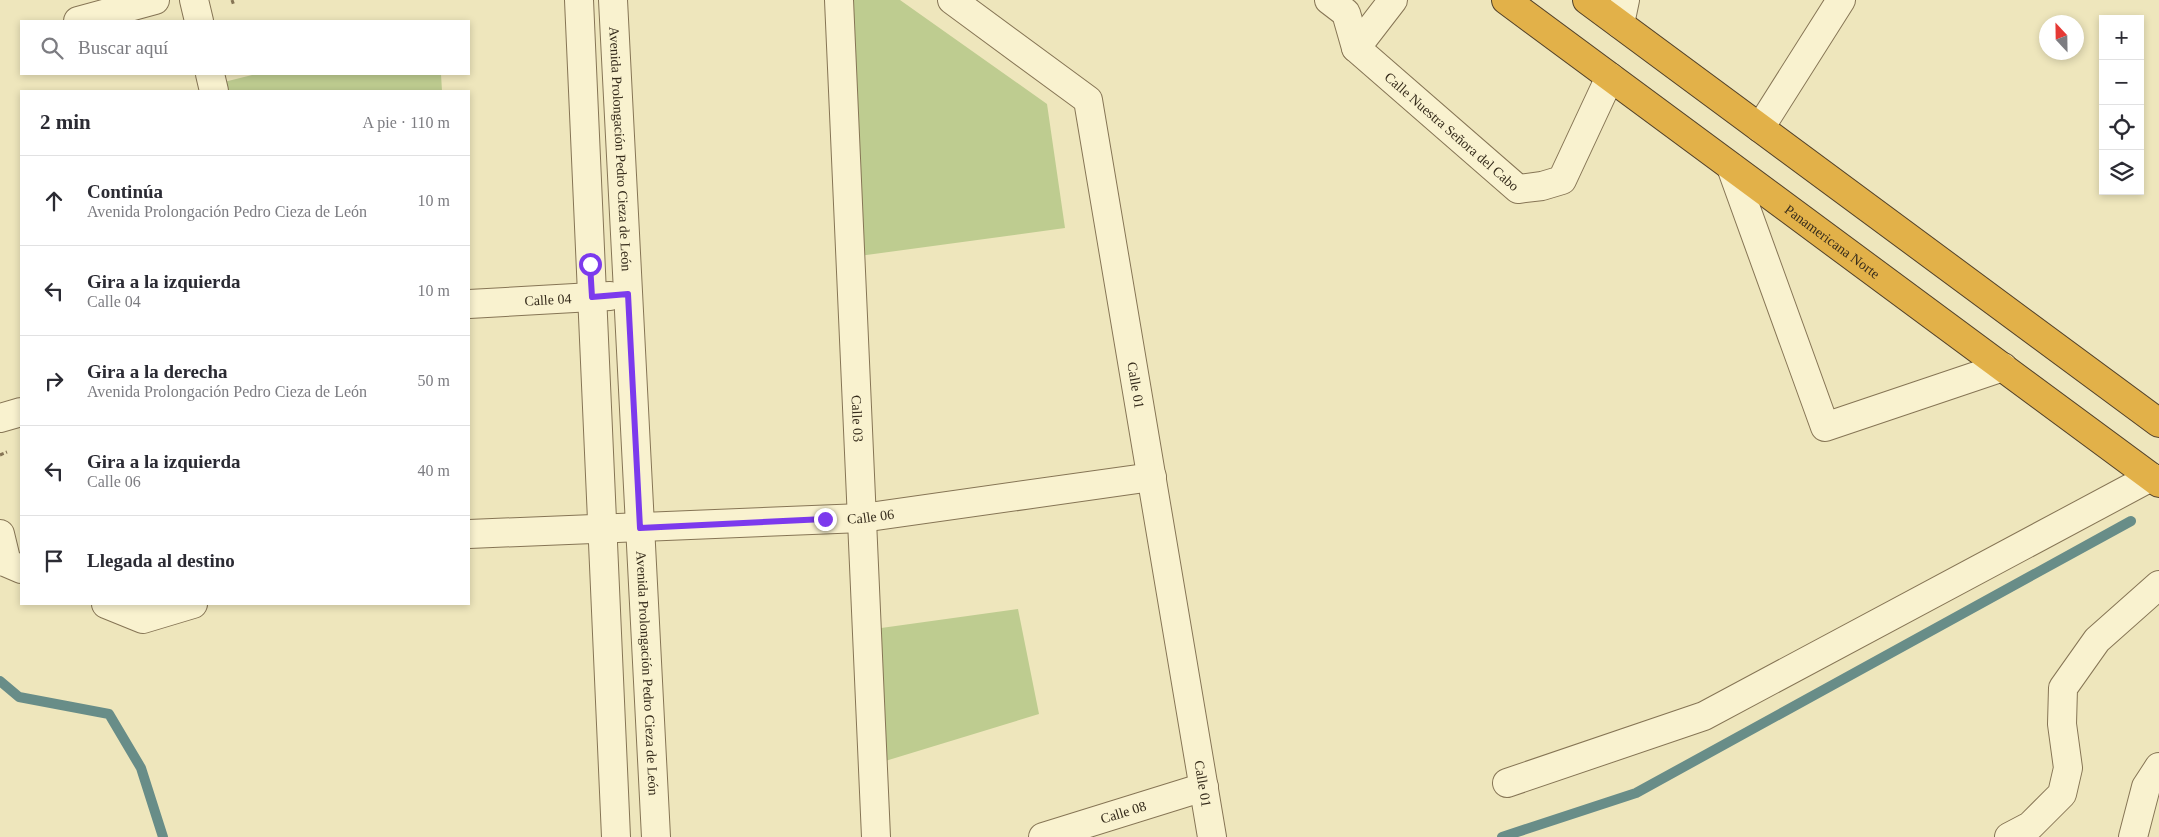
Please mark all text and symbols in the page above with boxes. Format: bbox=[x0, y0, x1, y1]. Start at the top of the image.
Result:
north arrow bbox=[2039, 15, 2084, 60]
map controls bbox=[2099, 15, 2144, 195]
button: + bbox=[2099, 15, 2144, 60]
search box bbox=[20, 20, 470, 75]
street label: Avenida Prolongación Pedro Cieza de León bbox=[607, 26, 634, 272]
icon: search bbox=[38, 34, 66, 62]
text: Buscar aquí bbox=[78, 37, 168, 58]
button: − bbox=[2099, 60, 2144, 105]
street label: Calle Nuestra Señora del Cabo bbox=[1382, 69, 1522, 194]
button: locate bbox=[2099, 105, 2144, 150]
text: 2 min bbox=[40, 110, 91, 134]
text: A pie · 110 m bbox=[363, 114, 450, 131]
button: layers bbox=[2099, 150, 2144, 195]
text: Continúa bbox=[87, 181, 163, 202]
icon: ahead bbox=[40, 187, 68, 215]
text: 10 m bbox=[418, 192, 450, 209]
street label: Panamericana Norte bbox=[1782, 202, 1883, 281]
text: Avenida Prolongación Pedro Cieza de León bbox=[87, 203, 367, 220]
route start bbox=[579, 253, 602, 276]
text: Gira a la izquierda bbox=[87, 271, 241, 292]
icon: left bbox=[40, 277, 68, 305]
text: 10 m bbox=[418, 282, 450, 299]
street label: Calle 04 bbox=[524, 291, 572, 308]
text: Calle 04 bbox=[87, 293, 141, 310]
text: Gira a la derecha bbox=[87, 361, 228, 382]
street label: Calle 01 bbox=[1125, 361, 1147, 410]
icon: right bbox=[40, 367, 68, 395]
text: 50 m bbox=[418, 372, 450, 389]
text: Avenida Prolongación Pedro Cieza de León bbox=[87, 383, 367, 400]
street label: Calle 03 bbox=[849, 395, 866, 442]
text: Gira a la izquierda bbox=[87, 451, 241, 472]
icon: left bbox=[40, 457, 68, 485]
text: 40 m bbox=[418, 462, 450, 479]
text: Calle 06 bbox=[87, 473, 141, 490]
street label: Calle 06 bbox=[847, 506, 895, 526]
route end bbox=[814, 508, 837, 531]
icon: arrive bbox=[40, 547, 68, 575]
text: Llegada al destino bbox=[87, 550, 235, 571]
street label: Avenida Prolongación Pedro Cieza de León bbox=[634, 550, 661, 796]
street label: Calle 01 bbox=[1192, 759, 1214, 808]
street label: Calle 08 bbox=[1099, 798, 1148, 826]

